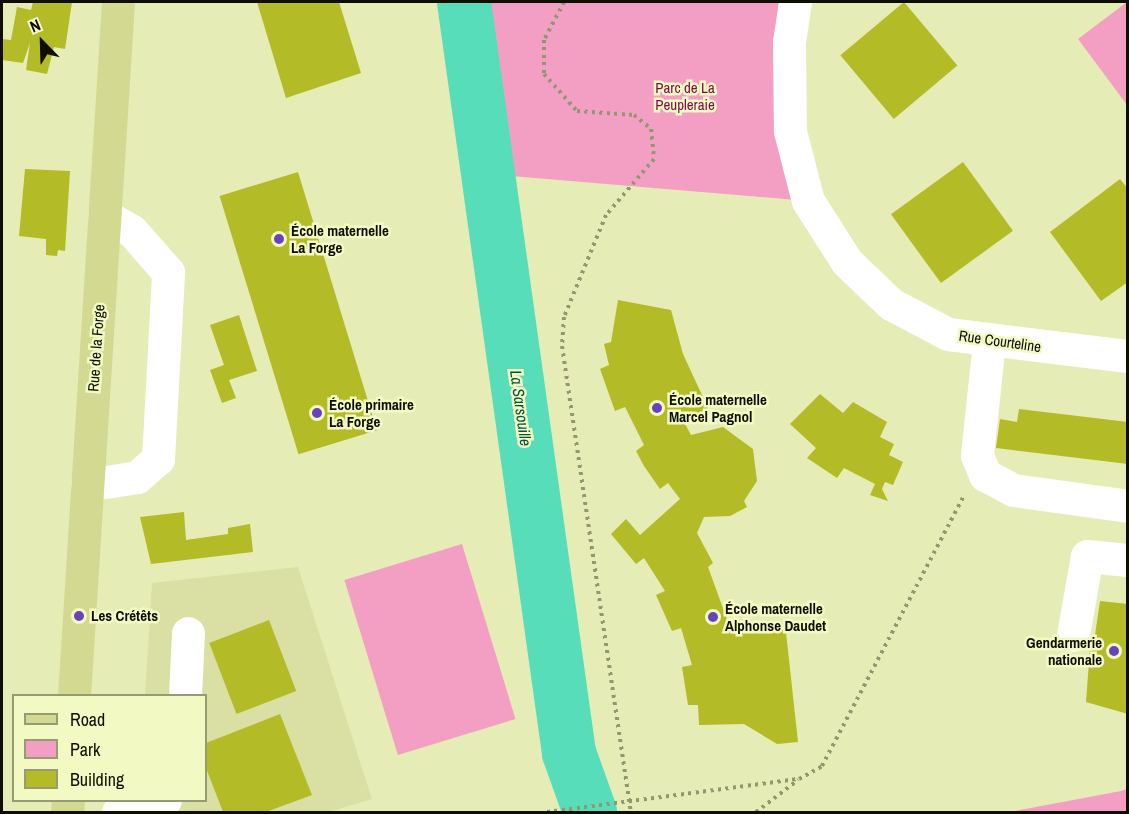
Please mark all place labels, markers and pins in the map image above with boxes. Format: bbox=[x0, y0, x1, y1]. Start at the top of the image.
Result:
place label: École maternelle La Forge bbox=[291, 221, 389, 256]
marker: École maternelle La Forge bbox=[272, 232, 286, 246]
place label: École maternelle Marcel Pagnol bbox=[669, 390, 767, 425]
place label: École primaire La Forge bbox=[329, 395, 414, 430]
marker: École maternelle Marcel Pagnol bbox=[650, 401, 664, 415]
marker: École primaire La Forge bbox=[310, 406, 324, 420]
place label: École maternelle Alphonse Daudet bbox=[725, 599, 826, 634]
place label: Les Crétêts bbox=[91, 607, 158, 625]
marker: Les Crétêts bbox=[72, 609, 86, 623]
marker: École maternelle Alphonse Daudet bbox=[706, 610, 720, 624]
place label: Gendarmerie nationale bbox=[1026, 633, 1102, 668]
marker: Gendarmerie nationale bbox=[1107, 644, 1121, 658]

